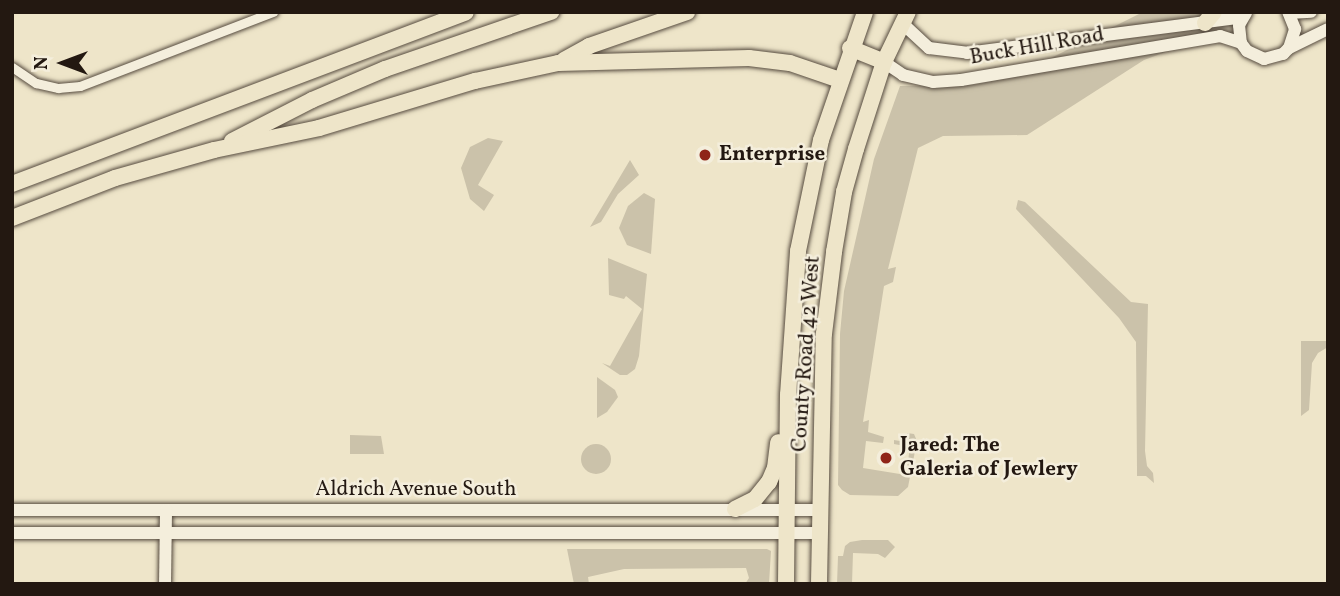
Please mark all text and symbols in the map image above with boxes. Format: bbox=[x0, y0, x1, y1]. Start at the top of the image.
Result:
street label: Buck Hill Road bbox=[968, 23, 1106, 71]
north arrow bbox=[28, 28, 98, 98]
text: N bbox=[29, 56, 55, 70]
place label: Enterprise bbox=[719, 142, 825, 168]
marker: Enterprise bbox=[697, 147, 713, 163]
street label: County Road 42 West bbox=[788, 255, 826, 453]
place label: Jared: The Galeria of Jewlery bbox=[900, 433, 1076, 483]
marker: Jared: The Galeria of Jewlery bbox=[878, 450, 894, 466]
street label: Aldrich Avenue South bbox=[316, 477, 516, 503]

